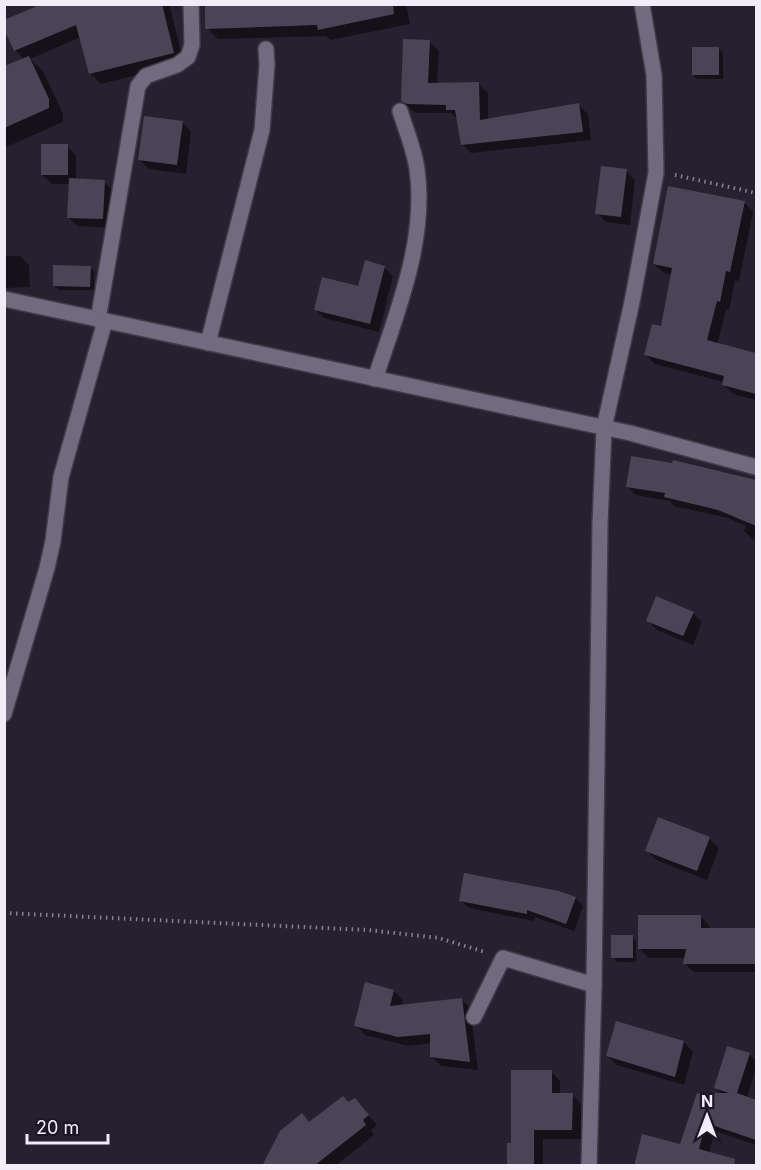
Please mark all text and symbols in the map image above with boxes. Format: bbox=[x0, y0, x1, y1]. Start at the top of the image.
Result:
north arrow bbox=[677, 1086, 737, 1146]
text: N bbox=[701, 1091, 713, 1111]
scale bar bbox=[27, 1107, 108, 1145]
text: 20 m bbox=[36, 1117, 79, 1138]

